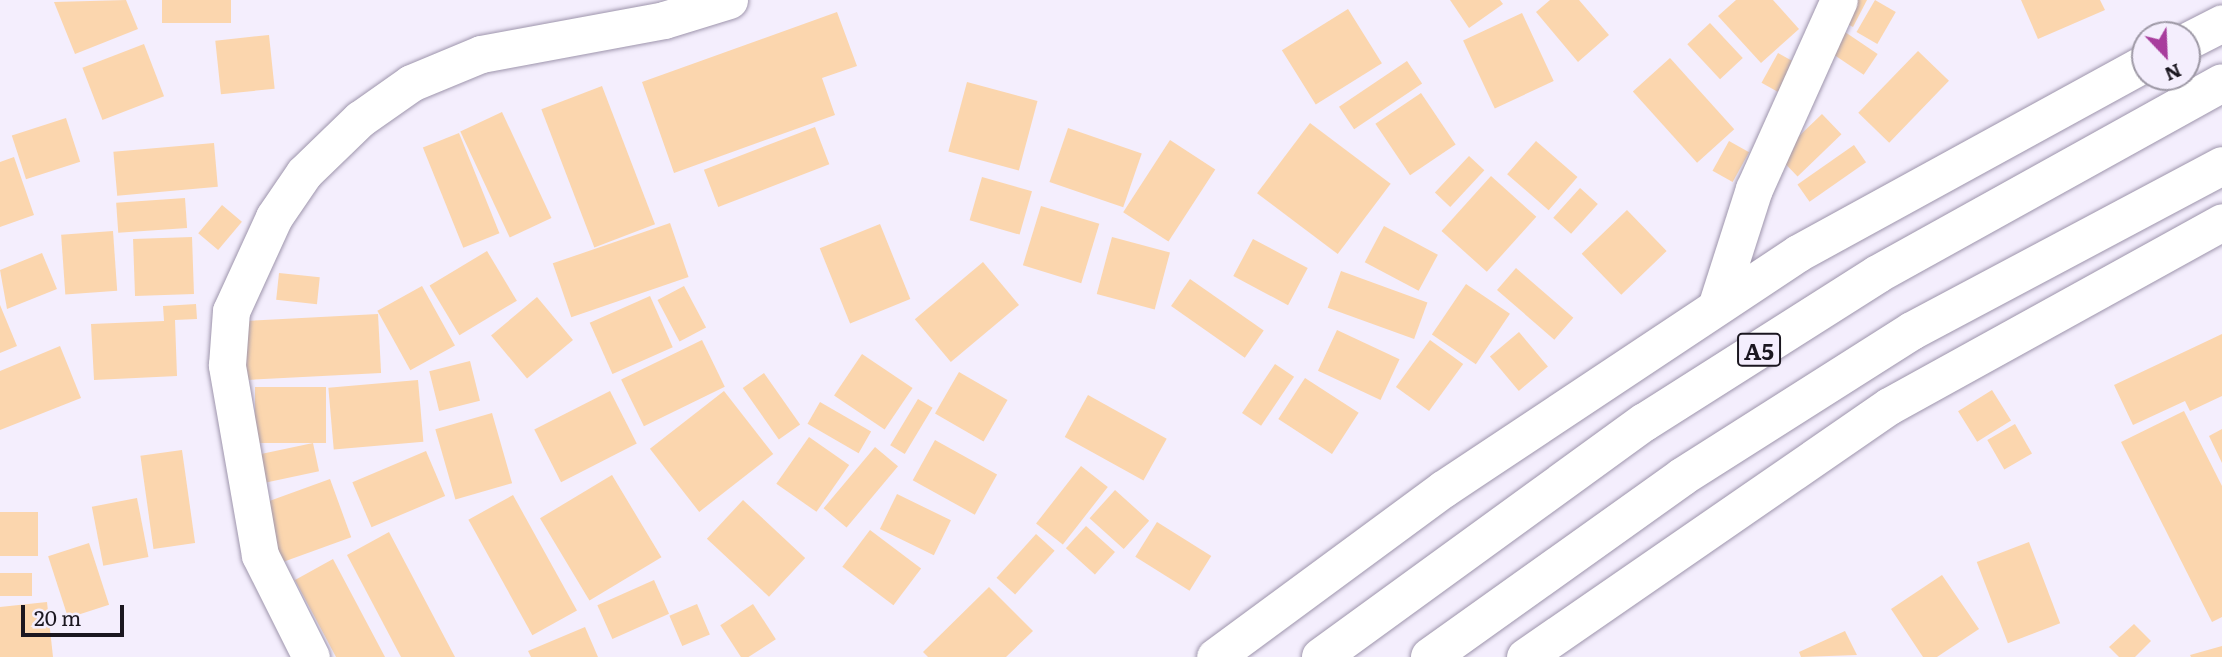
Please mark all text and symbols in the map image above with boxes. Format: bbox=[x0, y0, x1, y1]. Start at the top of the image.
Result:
north arrow bbox=[2131, 21, 2201, 91]
text: N bbox=[2161, 57, 2186, 89]
road number: A5 bbox=[1736, 330, 1782, 370]
scale bar bbox=[24, 590, 128, 634]
text: 20 m bbox=[34, 601, 81, 632]

